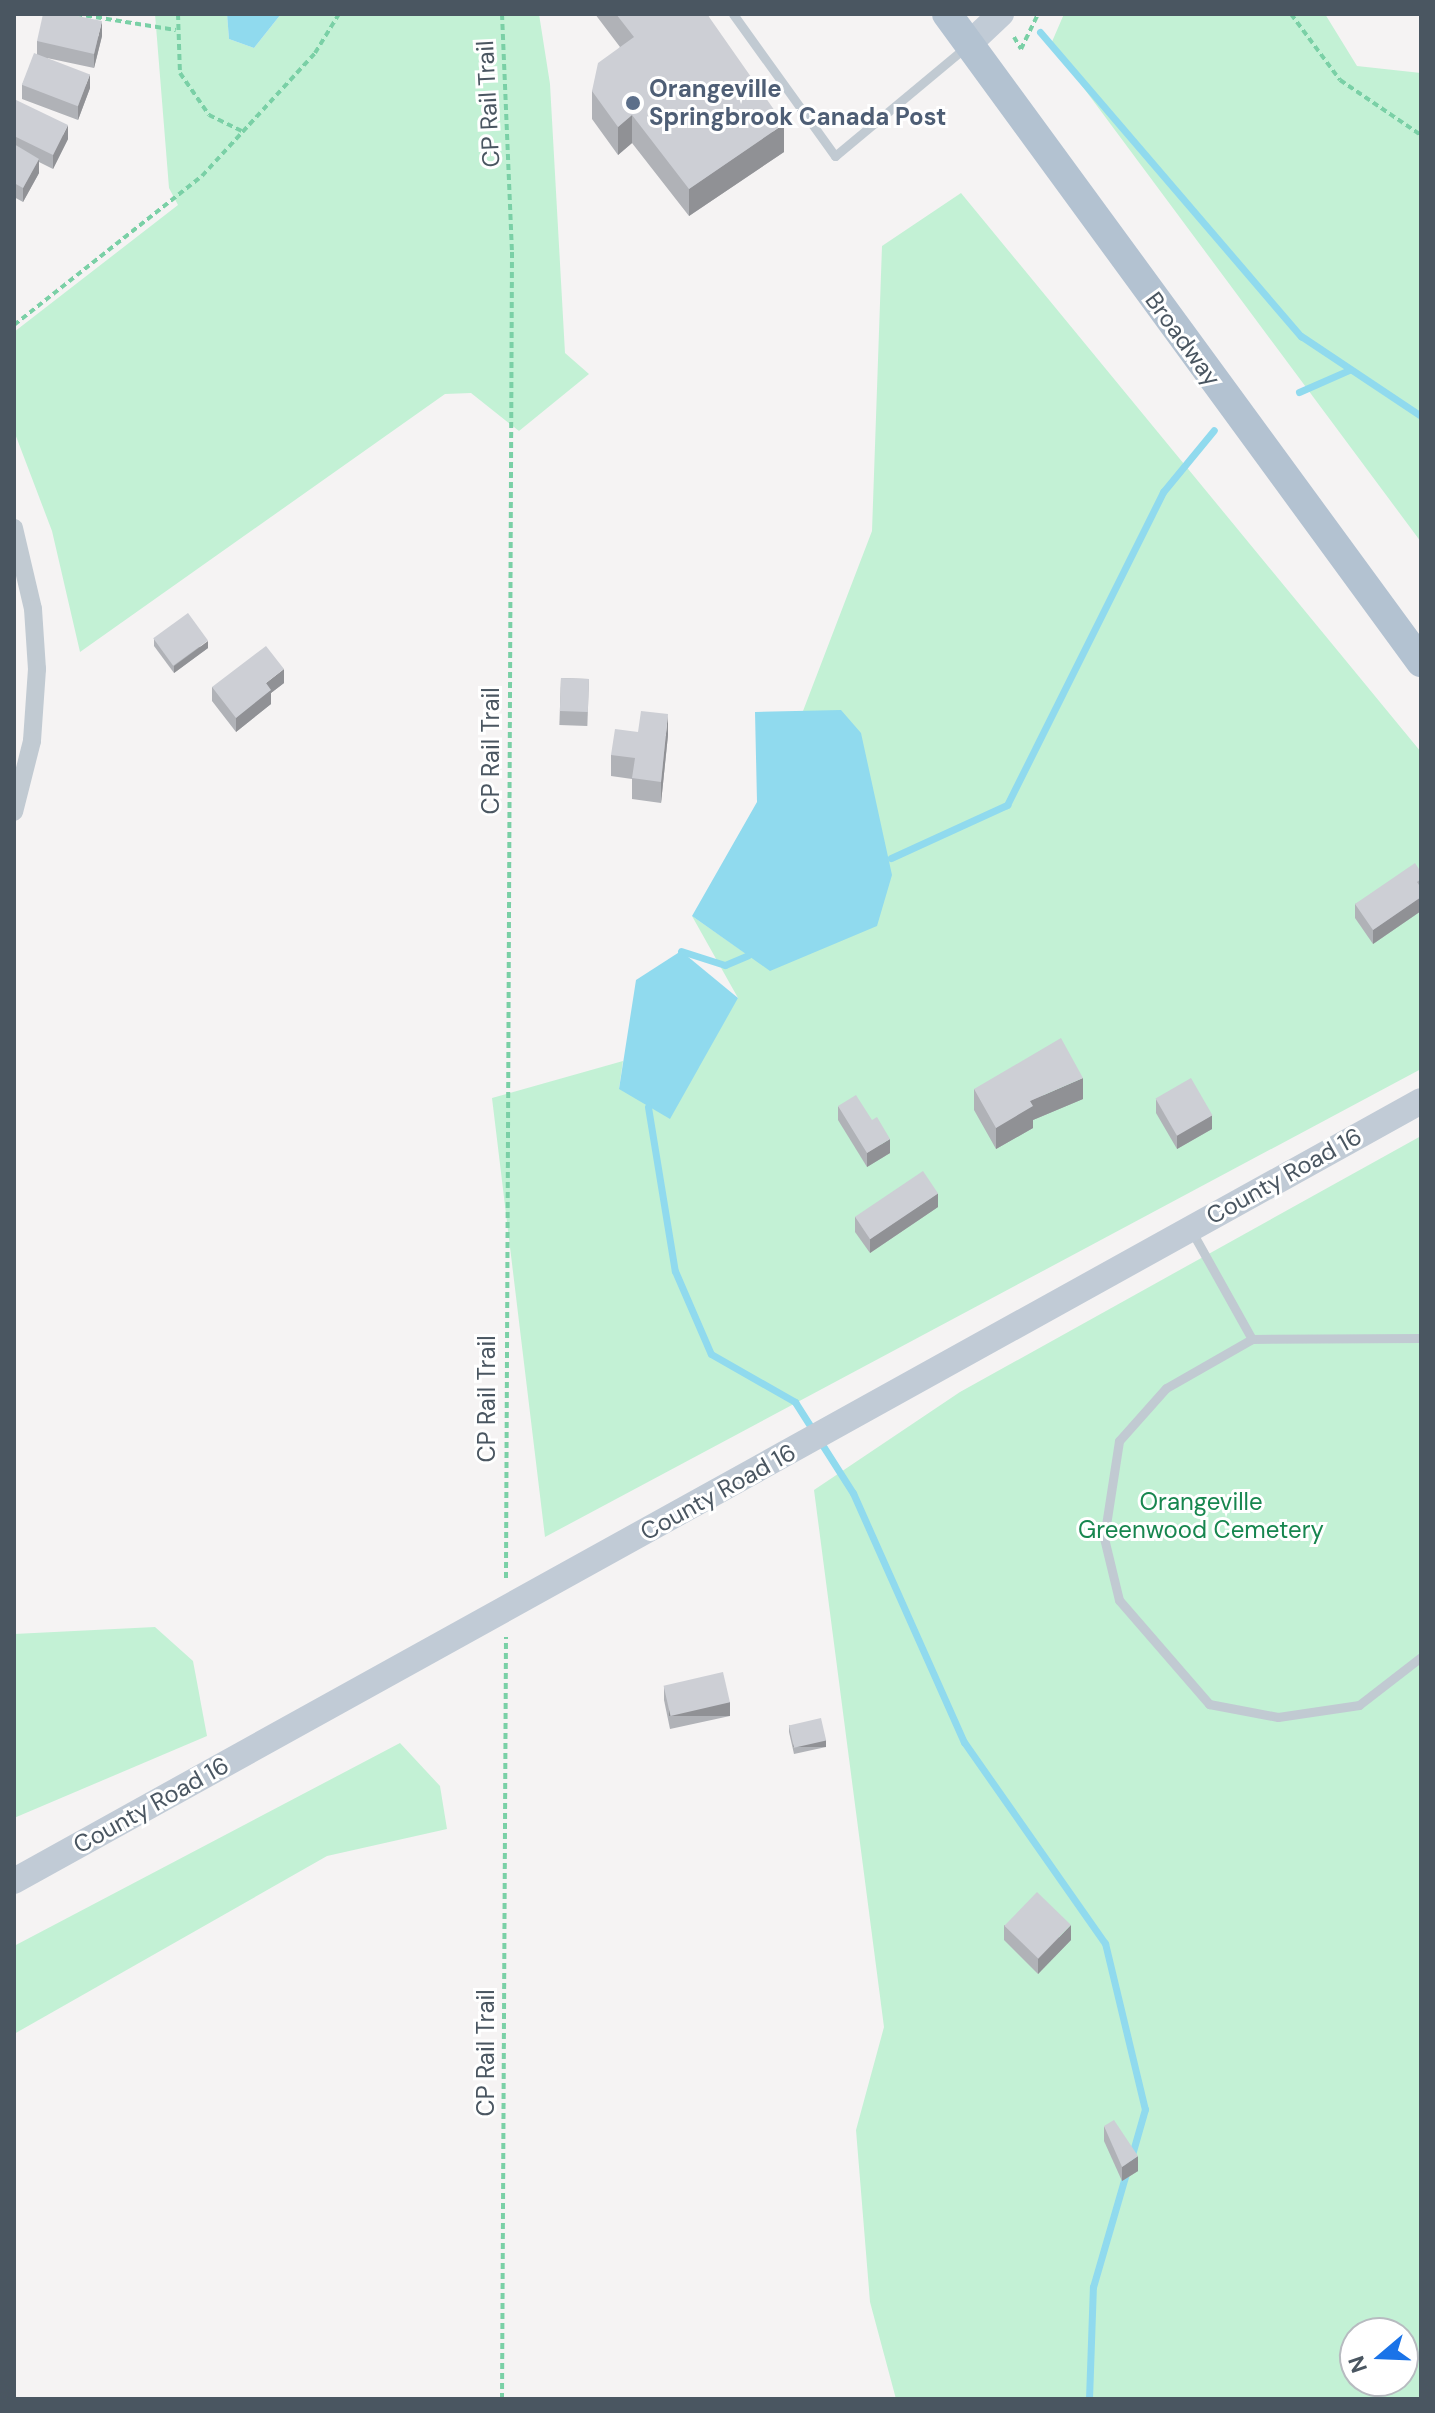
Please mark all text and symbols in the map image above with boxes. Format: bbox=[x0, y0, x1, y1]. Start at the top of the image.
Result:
street label: CP Rail Trail bbox=[470, 40, 506, 168]
place label: Orangeville Springbrook Canada Post bbox=[649, 75, 947, 131]
marker: Orangeville Springbrook Canada Post bbox=[624, 94, 642, 112]
street label: Broadway bbox=[1139, 286, 1227, 392]
street label: CP Rail Trail bbox=[477, 687, 505, 815]
street label: County Road 16 bbox=[1201, 1121, 1367, 1231]
street label: CP Rail Trail bbox=[473, 1335, 501, 1463]
street label: County Road 16 bbox=[635, 1437, 801, 1547]
park label: Orangeville Greenwood Cemetery bbox=[1078, 1488, 1324, 1544]
street label: County Road 16 bbox=[68, 1750, 234, 1860]
street label: CP Rail Trail bbox=[472, 1989, 500, 2117]
north arrow bbox=[1339, 2317, 1419, 2397]
text: N bbox=[1341, 2352, 1374, 2377]

